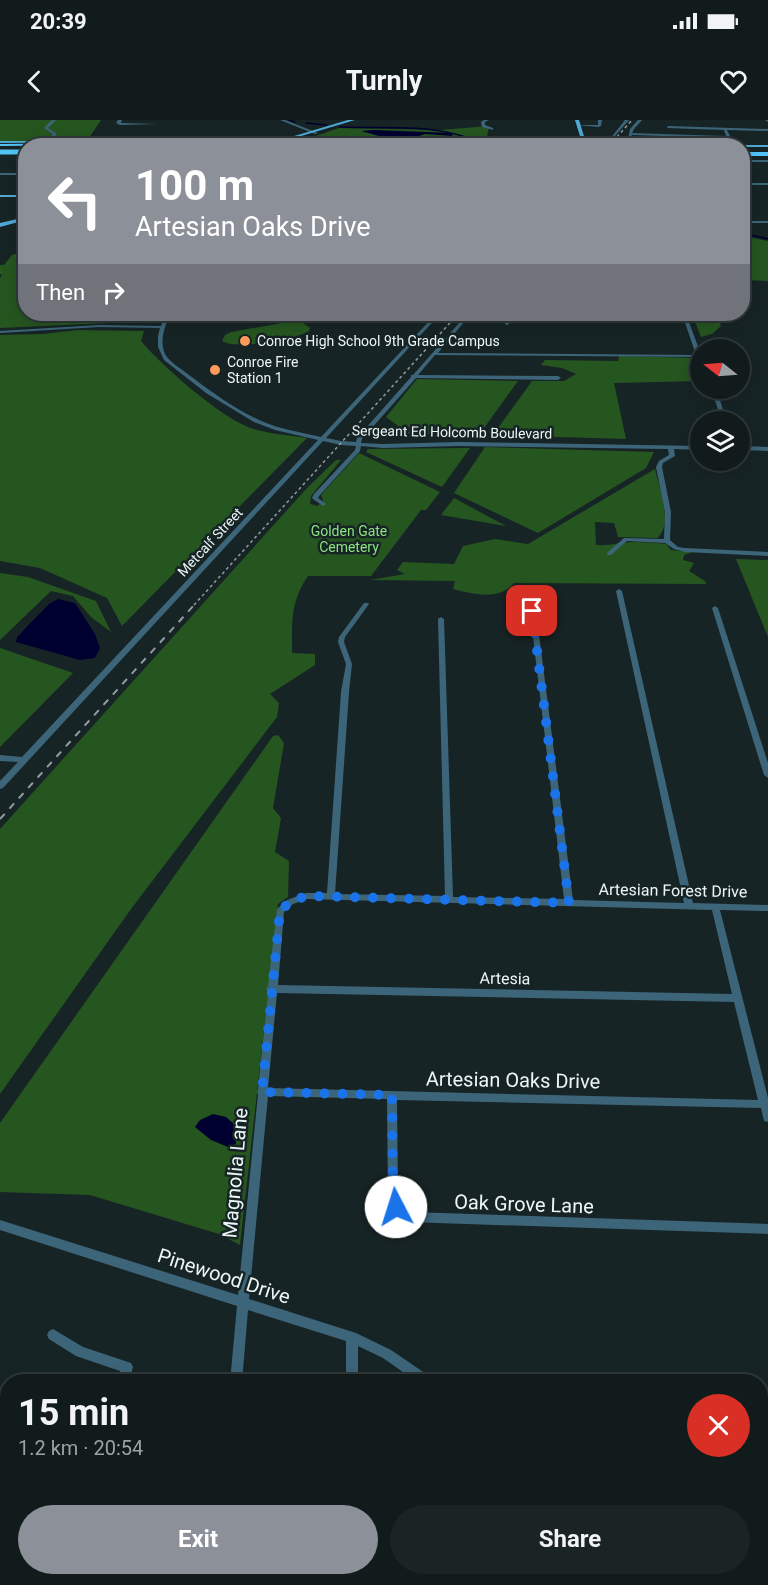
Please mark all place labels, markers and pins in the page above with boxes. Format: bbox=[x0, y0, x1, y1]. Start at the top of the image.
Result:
place label: Conroe High School 9th Grade Campus bbox=[257, 333, 500, 349]
marker: Conroe High School 9th Grade Campus bbox=[238, 334, 252, 348]
place label: Conroe Fire Station 1 bbox=[227, 354, 299, 386]
marker: Conroe Fire Station 1 bbox=[208, 363, 222, 377]
pin bbox=[506, 585, 557, 636]

